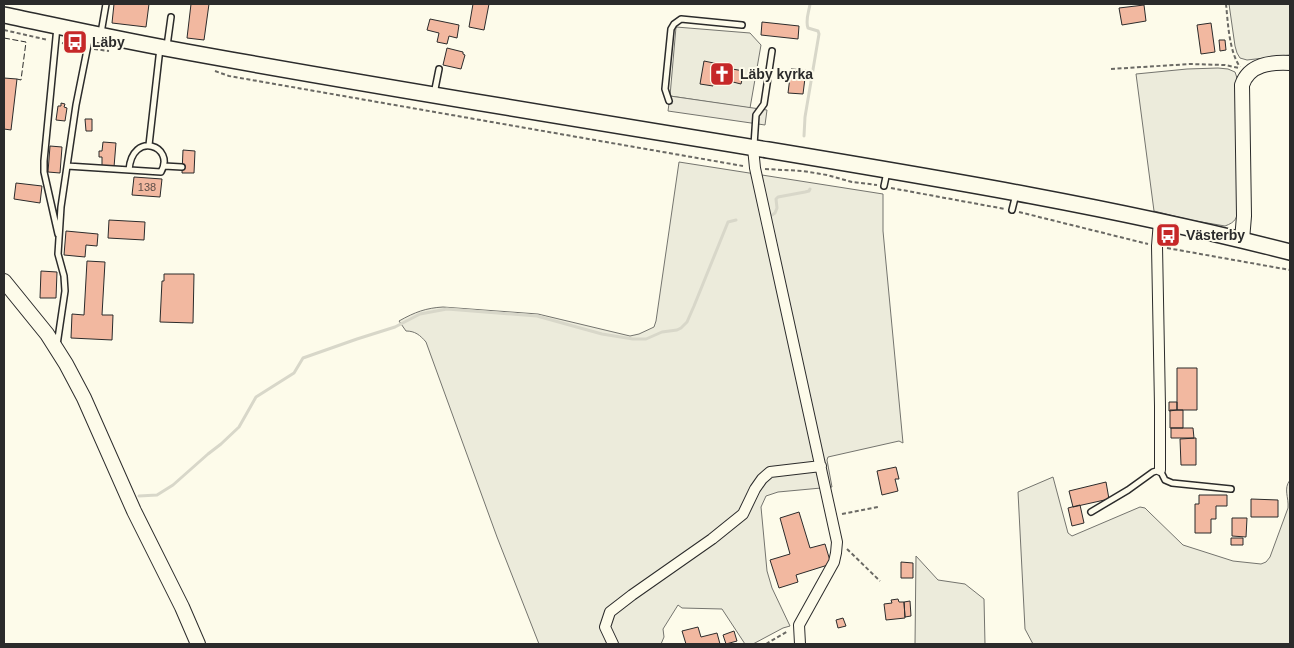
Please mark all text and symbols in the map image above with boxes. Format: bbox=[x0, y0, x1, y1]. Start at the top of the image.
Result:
bus stop icon: Läby bbox=[62, 29, 88, 55]
place label: Läby bbox=[92, 34, 125, 50]
church icon: Läby kyrka bbox=[709, 61, 735, 87]
place label: Läby kyrka bbox=[740, 66, 813, 82]
house number: 138 bbox=[138, 181, 156, 193]
bus stop icon: Västerby bbox=[1155, 222, 1181, 248]
place label: Västerby bbox=[1186, 227, 1245, 243]

